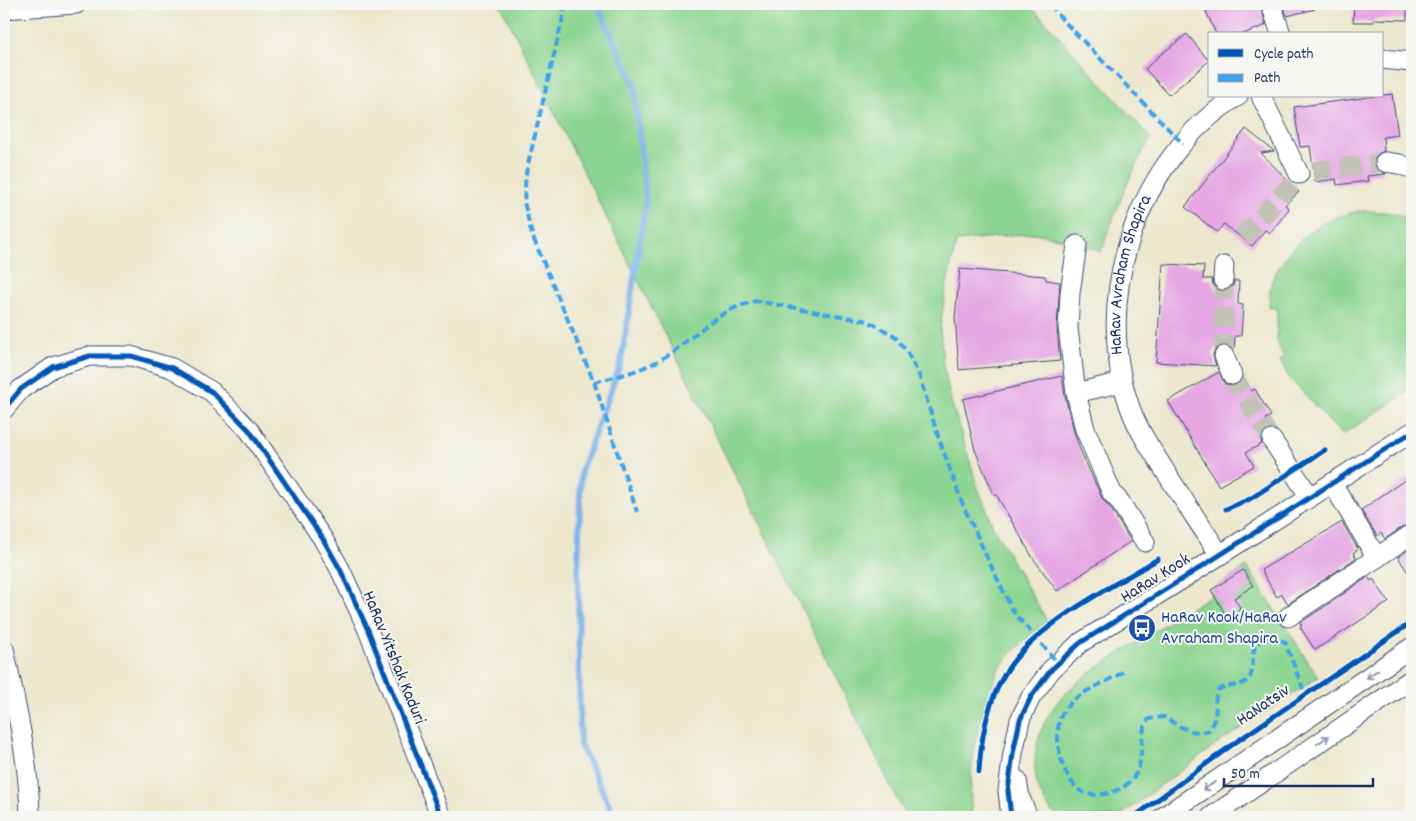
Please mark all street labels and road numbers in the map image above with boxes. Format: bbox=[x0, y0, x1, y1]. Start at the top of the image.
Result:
street label: HaRav Avraham Shapira bbox=[1104, 190, 1159, 356]
street label: HaRav Kook bbox=[1116, 548, 1196, 610]
street label: HaRav Yitshak Kaduri bbox=[355, 588, 431, 728]
street label: HaNatsiv bbox=[1232, 679, 1296, 733]

